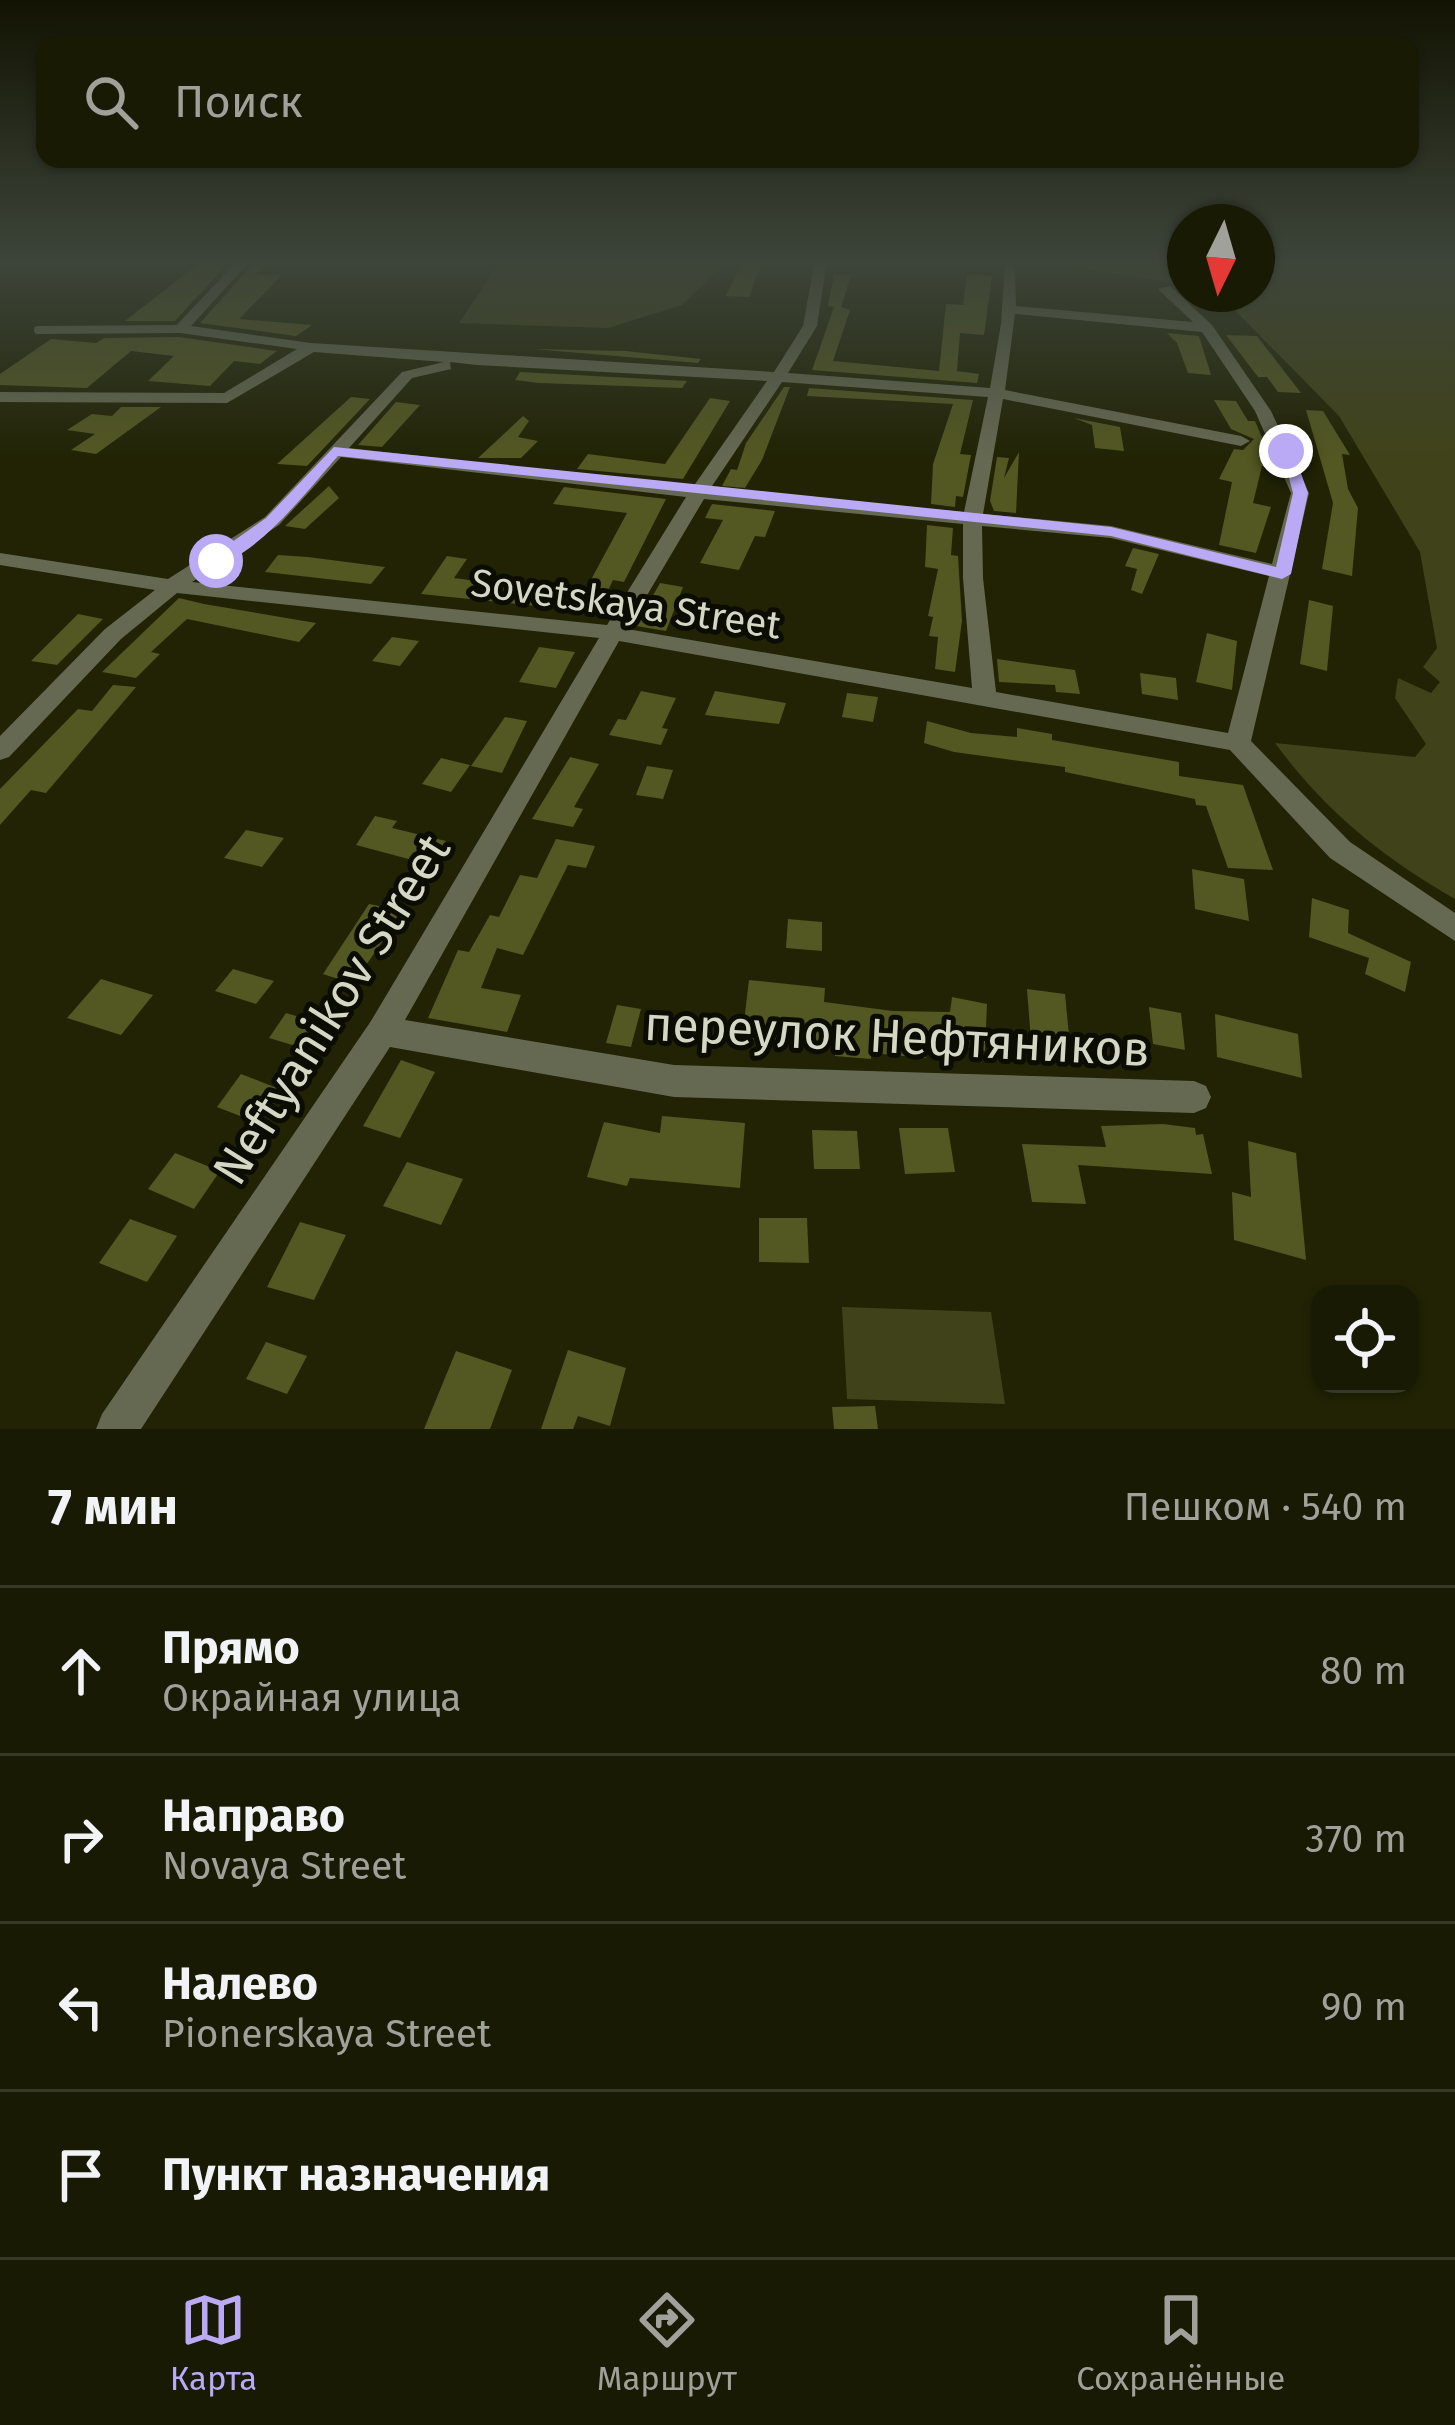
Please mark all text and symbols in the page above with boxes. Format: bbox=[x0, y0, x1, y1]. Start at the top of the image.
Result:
search box bbox=[36, 36, 1419, 168]
icon: search bbox=[78, 69, 144, 135]
text: Поиск bbox=[174, 75, 303, 129]
north arrow bbox=[1167, 204, 1275, 312]
route end bbox=[1259, 424, 1313, 478]
route start bbox=[189, 534, 243, 588]
street label: Sovetskaya Street bbox=[468, 559, 785, 649]
street label: Neftyanikov Street bbox=[201, 823, 463, 1195]
street label: переулок Нефтяников bbox=[643, 995, 1151, 1079]
map controls bbox=[1311, 1285, 1419, 1393]
button: locate bbox=[1311, 1285, 1419, 1393]
text: 7 мин bbox=[48, 1476, 178, 1538]
text: Пешком · 540 m bbox=[1124, 1484, 1407, 1530]
text: Прямо bbox=[162, 1621, 300, 1675]
icon: ahead bbox=[48, 1638, 114, 1704]
text: 80 m bbox=[1320, 1648, 1407, 1694]
text: Окрайная улица bbox=[162, 1675, 461, 1721]
text: Направо bbox=[162, 1789, 345, 1843]
icon: right bbox=[48, 1806, 114, 1872]
text: 370 m bbox=[1305, 1816, 1407, 1862]
text: Novaya Street bbox=[162, 1843, 406, 1889]
text: Налево bbox=[162, 1957, 318, 2011]
icon: left bbox=[48, 1974, 114, 2040]
text: 90 m bbox=[1321, 1984, 1407, 2030]
text: Pionerskaya Street bbox=[162, 2011, 491, 2057]
icon: arrive bbox=[48, 2142, 114, 2208]
text: Пункт назначения bbox=[162, 2148, 550, 2202]
tab: Карта bbox=[170, 2287, 257, 2399]
tab: Маршрут bbox=[597, 2287, 737, 2399]
tab: Сохранённые bbox=[1076, 2287, 1285, 2399]

